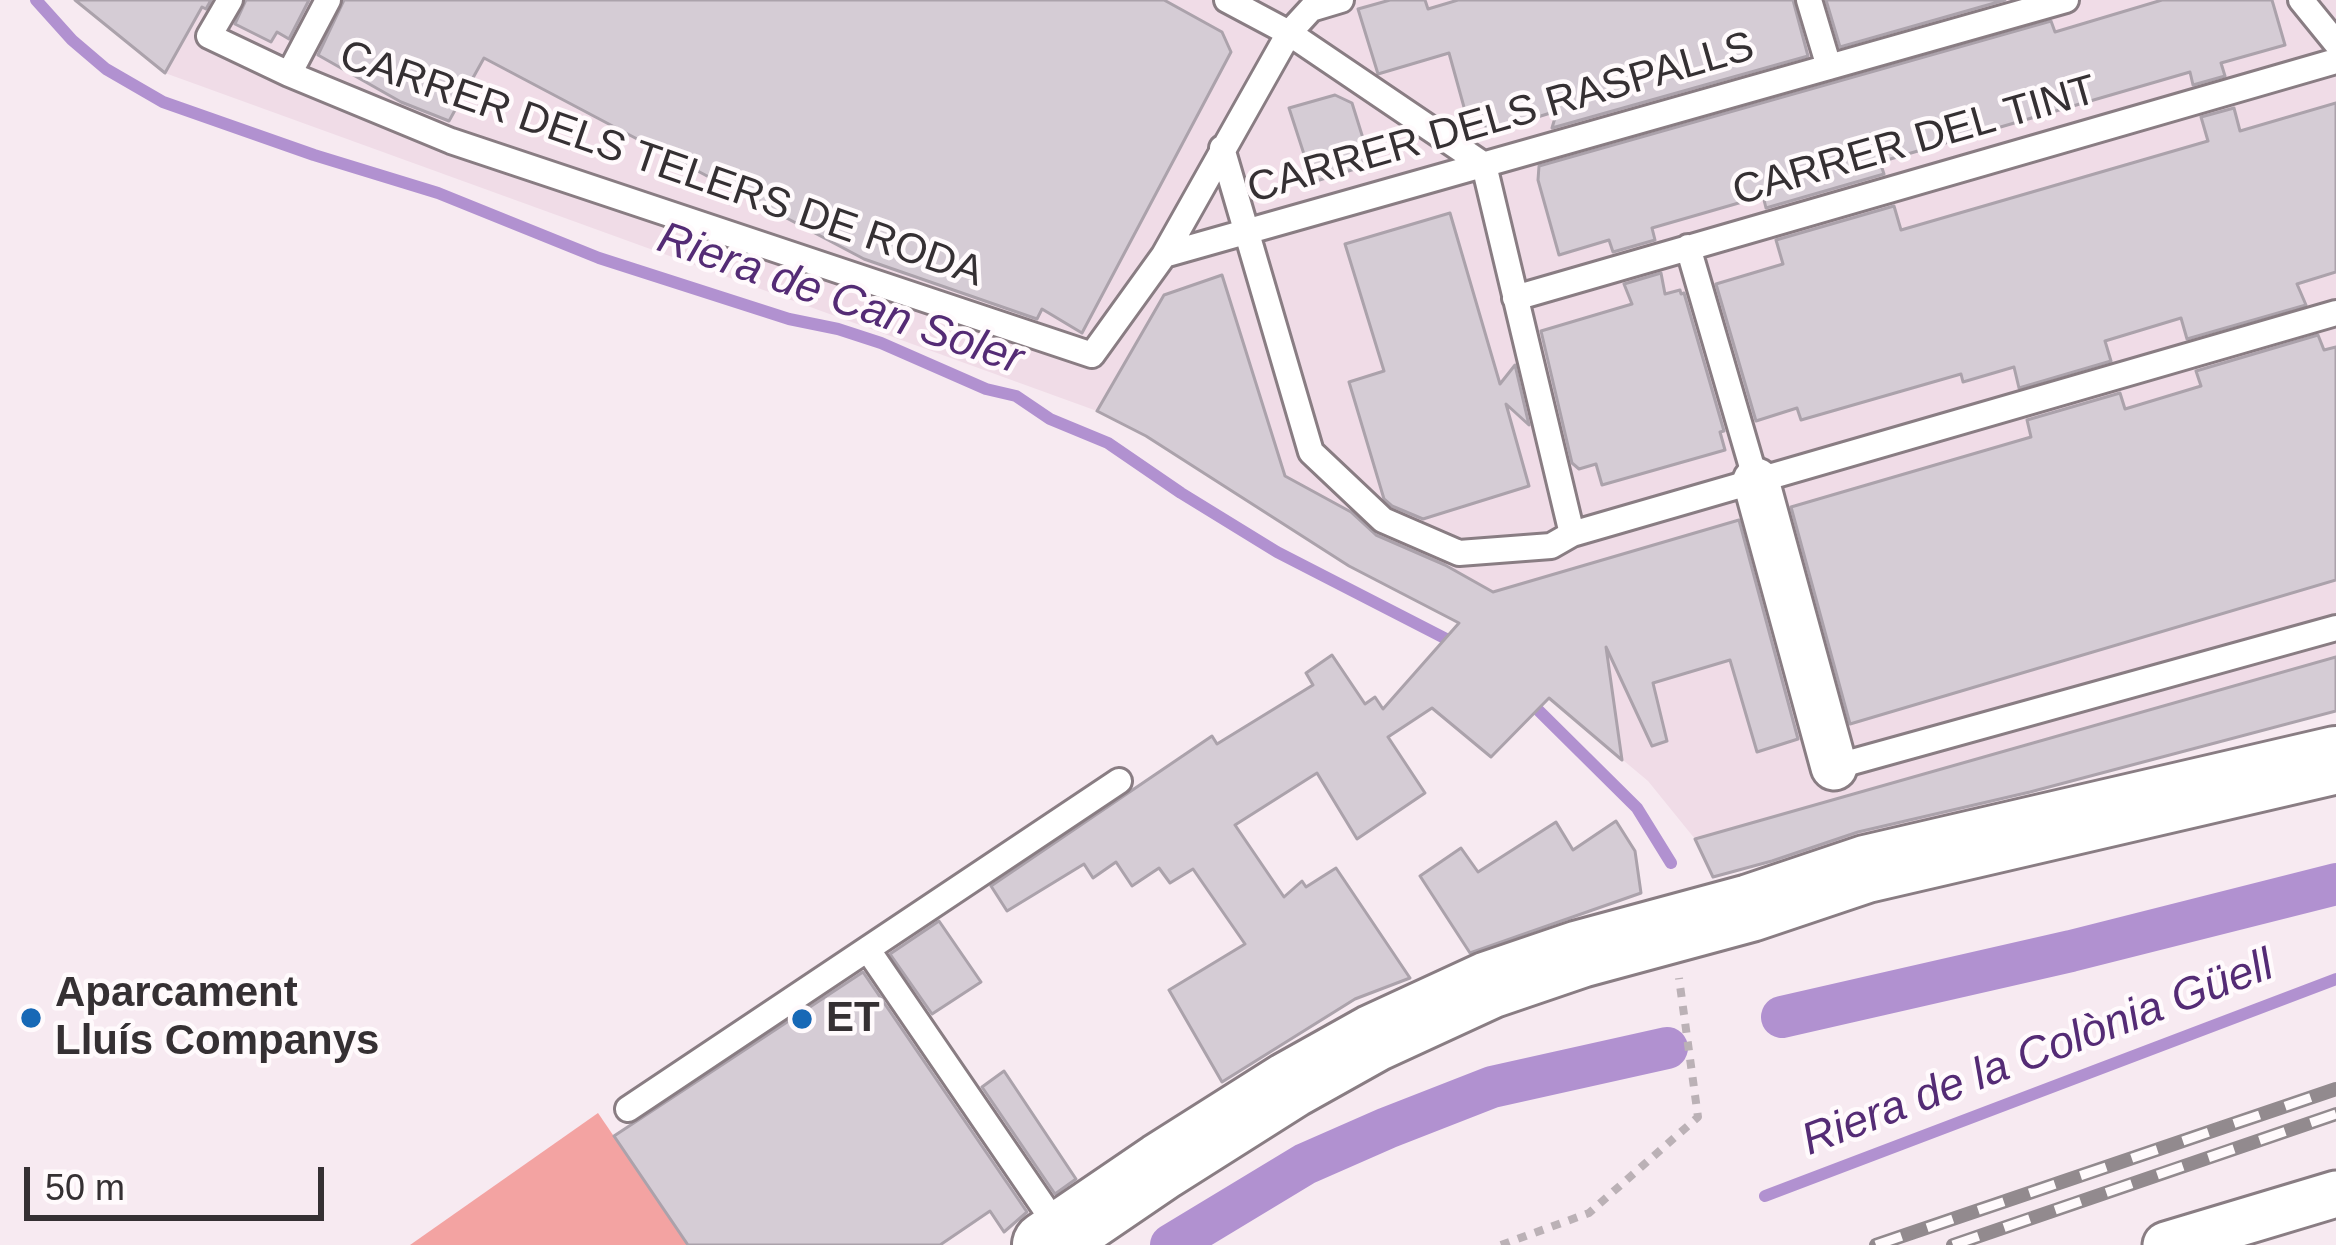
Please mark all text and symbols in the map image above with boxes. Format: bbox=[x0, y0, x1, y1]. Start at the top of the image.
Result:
street label: CARRER DELS RASPALLS bbox=[1242, 23, 1760, 215]
street label: CARRER DELS TELERS DE RODA bbox=[333, 31, 989, 299]
street label: CARRER DEL TINT bbox=[1727, 66, 2103, 218]
water label: Riera de Can Soler bbox=[650, 212, 1030, 388]
water label: Riera de la Colònia Güell bbox=[1795, 939, 2281, 1169]
place label: Aparcament Lluís Companys bbox=[55, 969, 379, 1068]
place label: ET bbox=[826, 994, 880, 1044]
marker: Aparcament Lluís Companys bbox=[18, 1005, 44, 1031]
marker: ET bbox=[789, 1006, 815, 1032]
scale bar bbox=[30, 1143, 330, 1217]
text: 50 m bbox=[45, 1167, 125, 1208]

